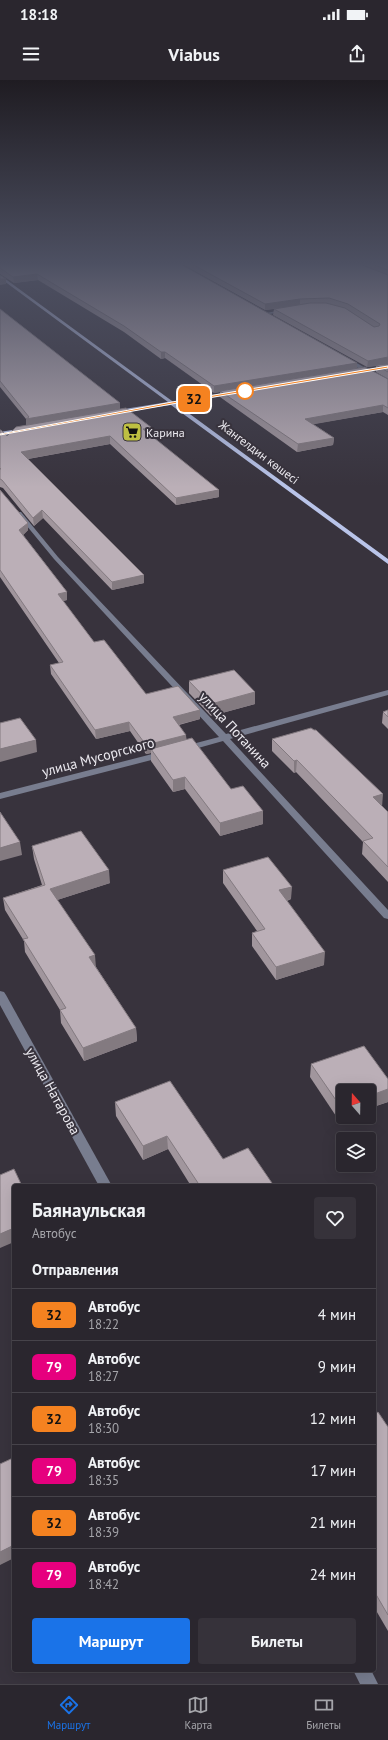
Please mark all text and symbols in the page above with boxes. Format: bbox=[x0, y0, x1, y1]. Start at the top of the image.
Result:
text: 18:18 bbox=[20, 5, 58, 24]
icon: menu bbox=[20, 43, 42, 65]
text: Viabus bbox=[168, 43, 220, 66]
icon: share bbox=[346, 43, 368, 65]
unlabelled marker bbox=[236, 382, 254, 400]
line badge: 32 bbox=[176, 386, 212, 412]
text: 32 bbox=[186, 390, 202, 408]
street label: Жангелдин көшесі bbox=[215, 416, 302, 487]
supermarket icon: Карина bbox=[121, 421, 143, 443]
place label: Карина bbox=[146, 425, 185, 440]
street label: улица Потанина bbox=[195, 688, 275, 772]
street label: улица Мусоргского bbox=[40, 733, 156, 781]
street label: улица Натарова bbox=[22, 1044, 84, 1138]
north arrow bbox=[336, 1084, 376, 1124]
map controls bbox=[336, 1084, 376, 1172]
button: layers bbox=[336, 1132, 376, 1172]
button: heart bbox=[314, 1197, 356, 1239]
text: Баянаульская bbox=[32, 1198, 146, 1222]
text: Автобус bbox=[32, 1225, 77, 1242]
text: Отправления bbox=[32, 1260, 119, 1279]
text: Автобус bbox=[88, 1297, 140, 1316]
text: 4 мин bbox=[318, 1305, 356, 1324]
text: 32 bbox=[46, 1306, 62, 1324]
text: 18:22 bbox=[88, 1316, 119, 1333]
text: Автобус bbox=[88, 1349, 140, 1368]
text: 9 мин bbox=[318, 1357, 356, 1376]
text: 79 bbox=[46, 1358, 62, 1376]
text: 18:27 bbox=[88, 1368, 119, 1385]
text: Автобус bbox=[88, 1401, 140, 1420]
text: 12 мин bbox=[310, 1409, 356, 1428]
text: 32 bbox=[46, 1410, 62, 1428]
text: 18:30 bbox=[88, 1420, 119, 1437]
text: Автобус bbox=[88, 1453, 140, 1472]
text: 17 мин bbox=[310, 1461, 356, 1480]
text: 79 bbox=[46, 1462, 62, 1480]
text: 18:35 bbox=[88, 1472, 119, 1489]
text: Автобус bbox=[88, 1505, 140, 1524]
text: 21 мин bbox=[310, 1513, 356, 1532]
text: 32 bbox=[46, 1514, 62, 1532]
text: 18:39 bbox=[88, 1524, 119, 1541]
text: Автобус bbox=[88, 1557, 140, 1576]
text: 24 мин bbox=[310, 1565, 356, 1584]
text: 79 bbox=[46, 1566, 62, 1584]
text: 18:42 bbox=[88, 1576, 119, 1593]
button: Маршрут bbox=[32, 1618, 190, 1664]
button: Билеты bbox=[198, 1618, 356, 1664]
tab: Маршрут bbox=[47, 1694, 91, 1732]
tab: Карта bbox=[184, 1694, 212, 1732]
tab: Билеты bbox=[306, 1694, 341, 1732]

